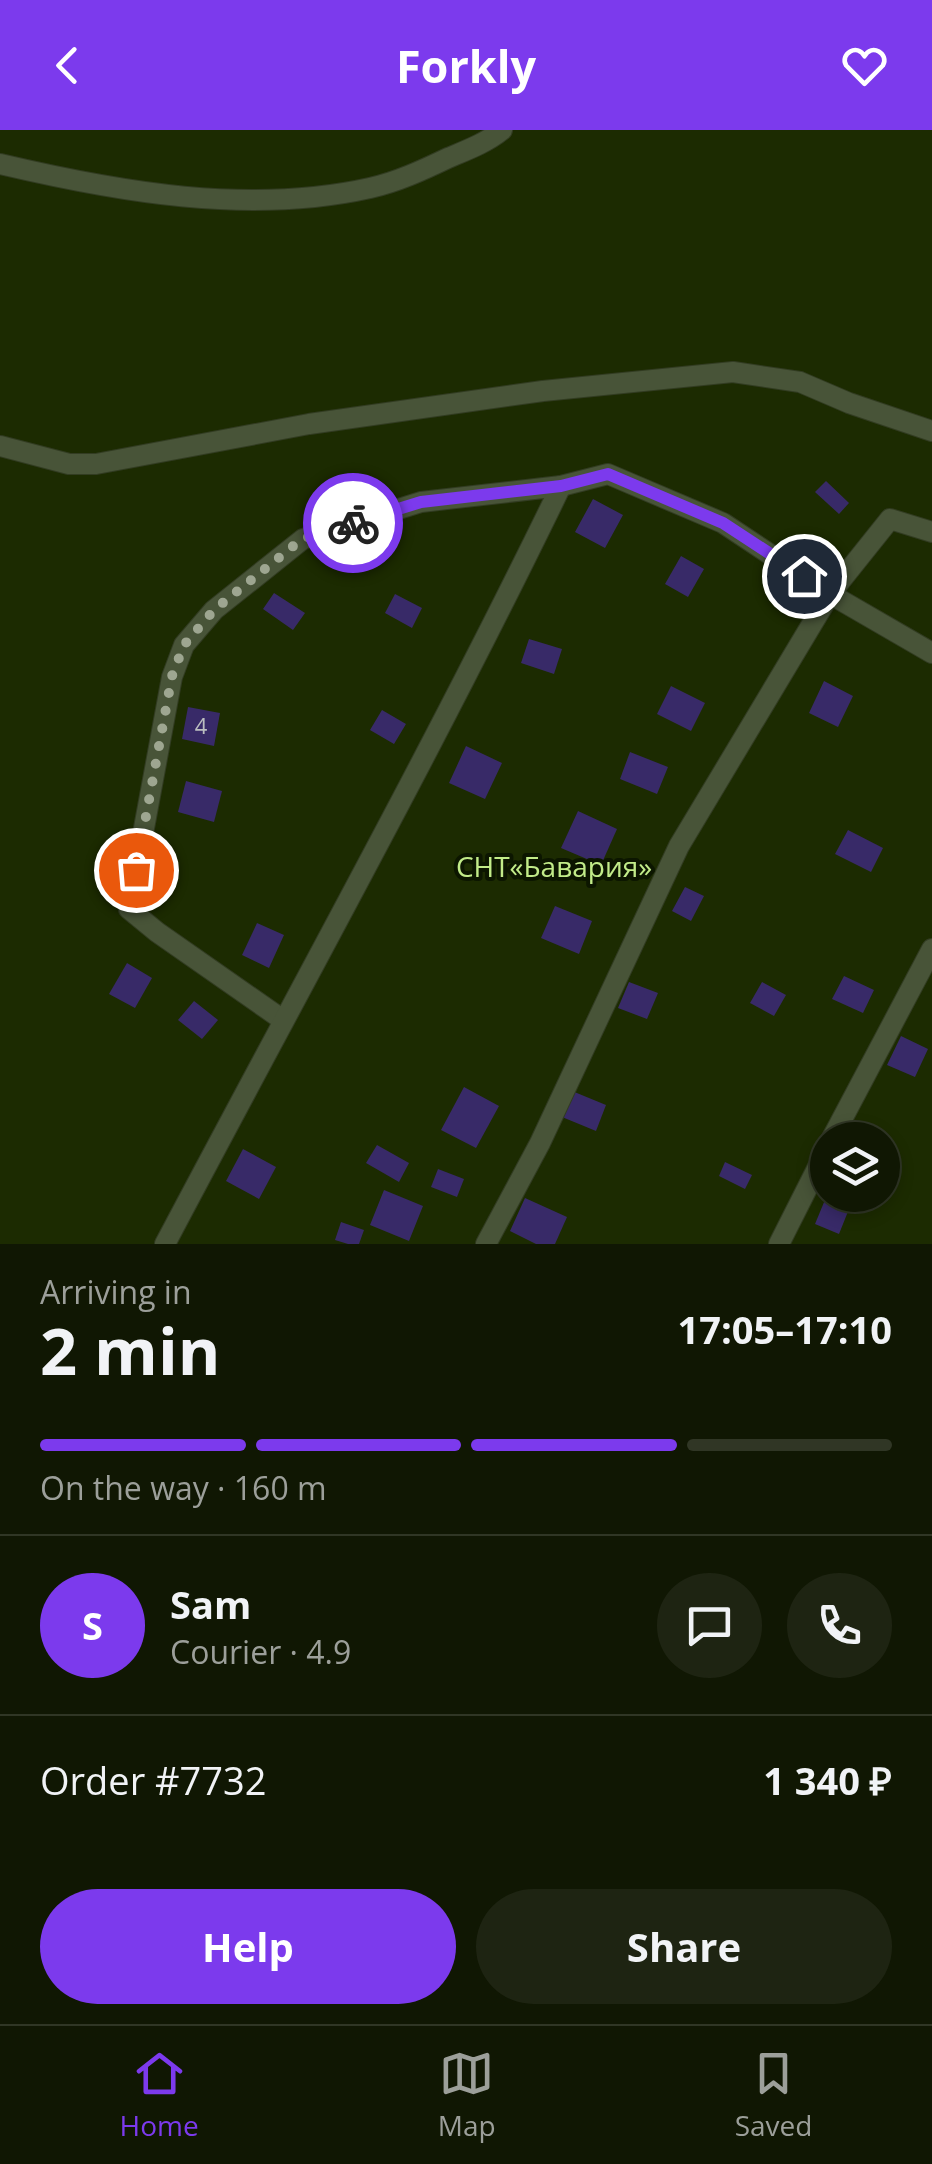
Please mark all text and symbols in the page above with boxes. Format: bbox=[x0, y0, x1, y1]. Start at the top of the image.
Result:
text: Forkly bbox=[396, 35, 536, 96]
icon: back bbox=[40, 38, 95, 93]
icon: heart bbox=[837, 38, 892, 93]
courier bbox=[303, 473, 403, 573]
icon: bike bbox=[326, 496, 381, 551]
pin bbox=[762, 534, 847, 619]
icon: home bbox=[777, 549, 832, 604]
house number: 4 bbox=[195, 710, 208, 740]
pin bbox=[94, 828, 179, 913]
icon: bag bbox=[109, 843, 164, 898]
park label: СНТ«Бавария» bbox=[456, 847, 652, 885]
map controls bbox=[810, 1122, 900, 1212]
button: layers bbox=[810, 1122, 900, 1212]
text: Arriving in bbox=[40, 1270, 192, 1313]
text: 17:05–17:10 bbox=[678, 1303, 892, 1355]
text: 2 min bbox=[40, 1306, 220, 1394]
text: On the way · 160 m bbox=[40, 1466, 327, 1509]
button: chat bbox=[657, 1573, 762, 1678]
button: phone bbox=[787, 1573, 892, 1678]
text: Sam bbox=[170, 1578, 251, 1630]
text: S bbox=[82, 1599, 103, 1651]
text: Courier · 4.9 bbox=[170, 1630, 351, 1673]
text: Order #7732 bbox=[40, 1754, 267, 1806]
text: 1 340 ₽ bbox=[763, 1754, 892, 1806]
button: Help bbox=[40, 1889, 456, 2004]
button: Share bbox=[476, 1889, 892, 2004]
tab: Home bbox=[120, 2046, 199, 2144]
tab: Map bbox=[438, 2046, 496, 2144]
tab: Saved bbox=[735, 2046, 812, 2144]

